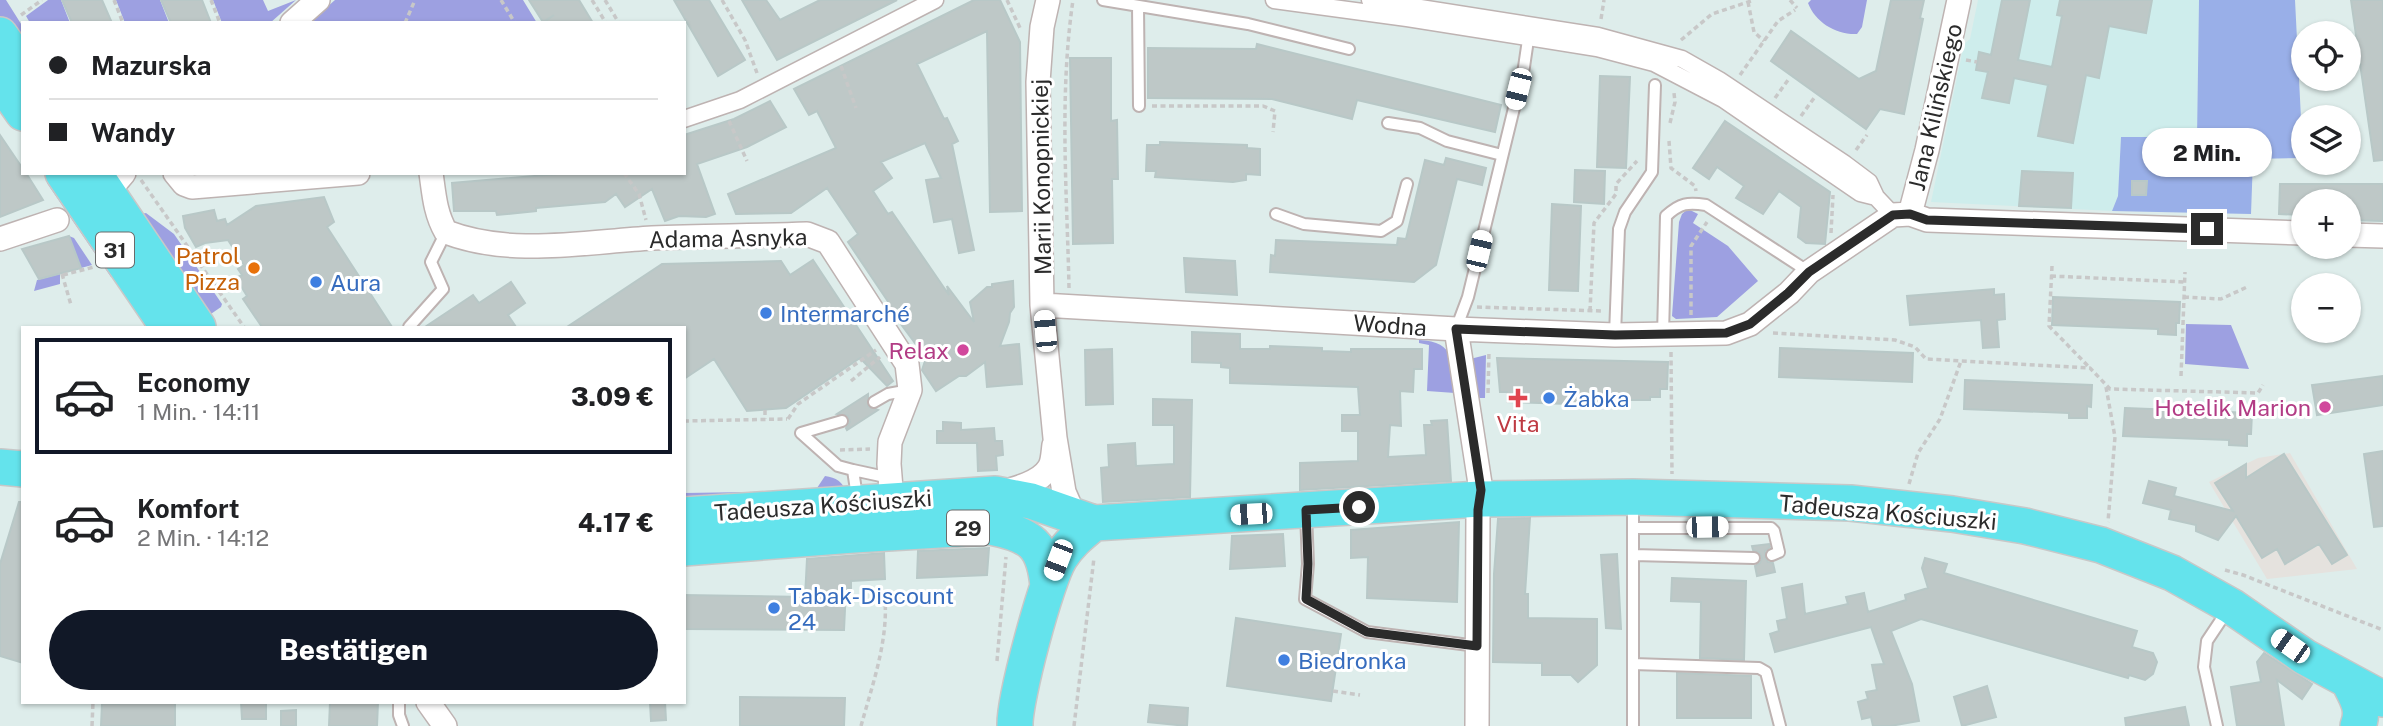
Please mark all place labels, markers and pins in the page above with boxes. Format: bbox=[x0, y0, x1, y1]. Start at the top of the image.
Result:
place label: Patrol Pizza bbox=[176, 242, 240, 295]
marker: Patrol Pizza bbox=[246, 260, 262, 276]
place label: Aura bbox=[330, 269, 381, 296]
marker: Aura bbox=[308, 274, 324, 290]
place label: Intermarché bbox=[780, 300, 910, 327]
marker: Intermarché bbox=[758, 305, 774, 321]
place label: Relax bbox=[889, 337, 949, 364]
marker: Relax bbox=[955, 342, 971, 358]
place label: Żabka bbox=[1563, 385, 1630, 412]
marker: Vita bbox=[1510, 390, 1526, 406]
marker: Żabka bbox=[1541, 390, 1557, 406]
place label: Hotelik Marion bbox=[2154, 394, 2311, 421]
marker: Hotelik Marion bbox=[2317, 399, 2333, 415]
place label: Vita bbox=[1497, 410, 1539, 437]
place label: Tabak-Discount 24 bbox=[788, 582, 954, 635]
marker: Tabak-Discount 24 bbox=[766, 600, 782, 616]
place label: Biedronka bbox=[1298, 647, 1406, 674]
marker: Biedronka bbox=[1276, 652, 1292, 668]

